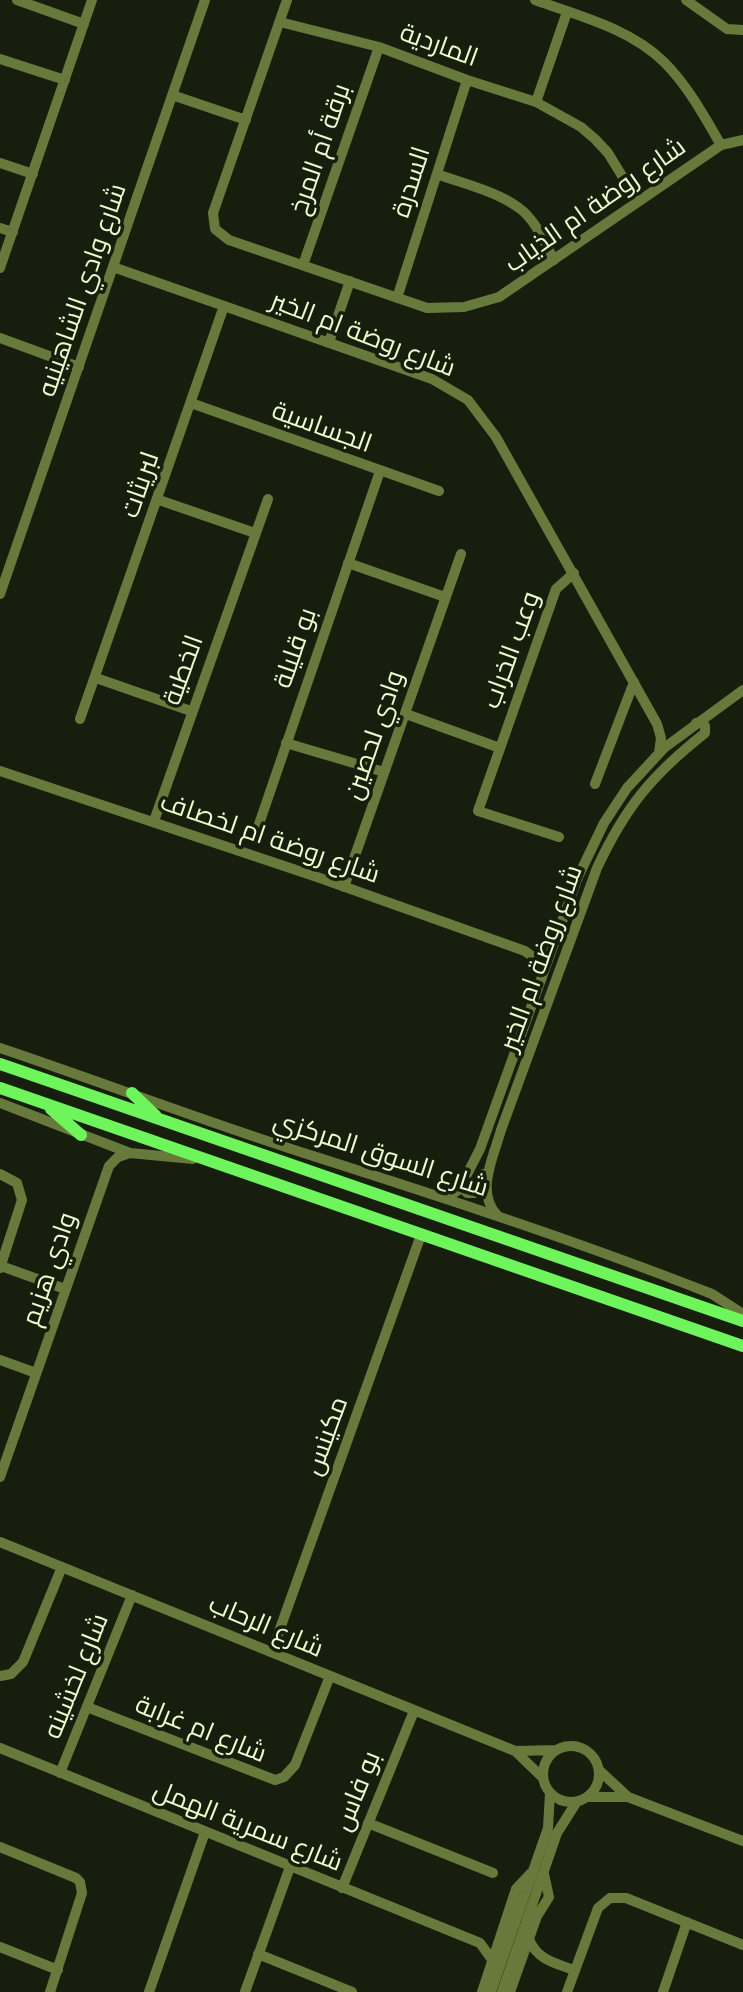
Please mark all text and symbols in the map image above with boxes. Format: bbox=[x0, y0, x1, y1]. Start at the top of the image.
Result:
street label: الماردية bbox=[396, 17, 482, 73]
street label: برقة أم المرخ bbox=[283, 79, 357, 219]
street label: شارع روضة ام الذياب bbox=[499, 131, 691, 279]
street label: السدرة bbox=[385, 143, 437, 221]
street label: شارع وادي الشاهينيه bbox=[31, 179, 133, 401]
street label: شارع روضة ام الخير bbox=[266, 284, 460, 384]
street label: الجساسية bbox=[268, 395, 376, 459]
street label: لبريثات bbox=[114, 448, 166, 522]
street label: وعب الخراب bbox=[475, 587, 547, 713]
street label: بو قليلة bbox=[267, 604, 323, 692]
street label: الخطية bbox=[156, 631, 210, 709]
street label: وادي لحصين bbox=[337, 666, 411, 804]
street label: شارع روضة ام لخصاف bbox=[156, 786, 384, 890]
street label: شارع روضة ام الخير bbox=[493, 861, 589, 1055]
street label: شارع السوق المركزي bbox=[270, 1105, 492, 1203]
street label: وادي هزيم bbox=[15, 1208, 83, 1330]
street label: مكينس bbox=[297, 1392, 355, 1480]
street label: شارع الرحاب bbox=[204, 1588, 328, 1664]
street label: شارع لخشينه bbox=[37, 1609, 115, 1743]
street label: شارع ام غرابة bbox=[131, 1689, 271, 1769]
street label: بو فاس bbox=[327, 1746, 387, 1836]
street label: شارع سمرية الهمل bbox=[149, 1774, 347, 1878]

